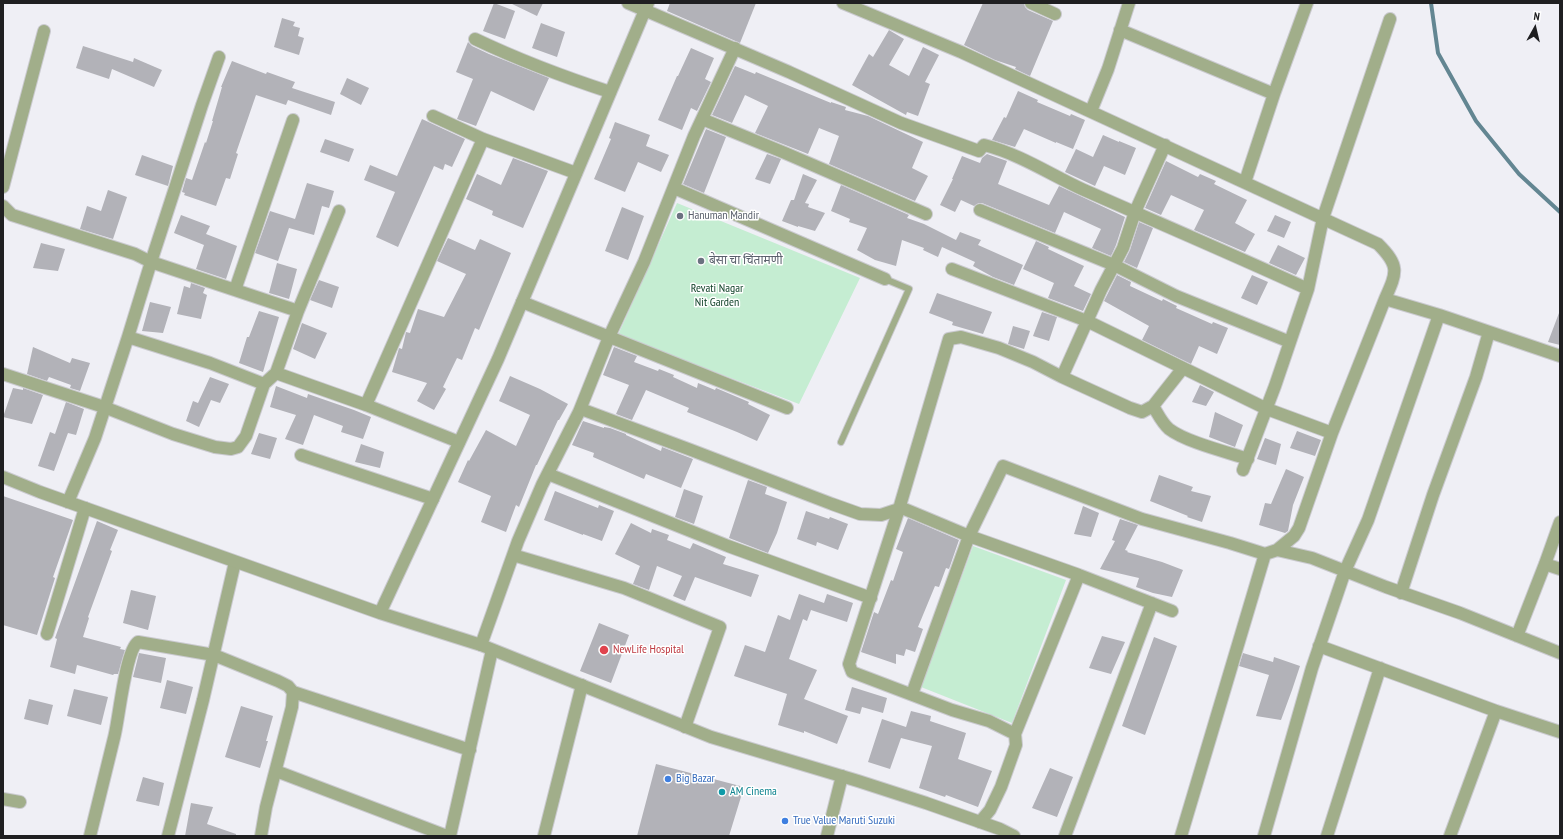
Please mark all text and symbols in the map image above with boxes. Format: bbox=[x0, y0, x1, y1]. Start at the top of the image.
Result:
north arrow bbox=[1515, 8, 1555, 48]
text: N bbox=[1533, 9, 1541, 23]
place label: Hanuman Mandir bbox=[688, 209, 759, 223]
marker: Hanuman Mandir bbox=[675, 211, 685, 221]
place label: बेसा चा चिंतामणी bbox=[709, 254, 783, 268]
marker: बेसा चा चिंतामणी bbox=[696, 256, 706, 266]
park label: Revati Nagar Nit Garden bbox=[691, 282, 743, 310]
place label: NewLife Hospital bbox=[613, 643, 684, 657]
marker: NewLife Hospital bbox=[598, 644, 610, 656]
place label: Big Bazar bbox=[676, 772, 715, 786]
marker: Big Bazar bbox=[663, 774, 673, 784]
place label: AM Cinema bbox=[730, 785, 777, 799]
marker: AM Cinema bbox=[717, 787, 727, 797]
place label: True Value Maruti Suzuki bbox=[793, 814, 895, 828]
marker: True Value Maruti Suzuki bbox=[780, 816, 790, 826]

